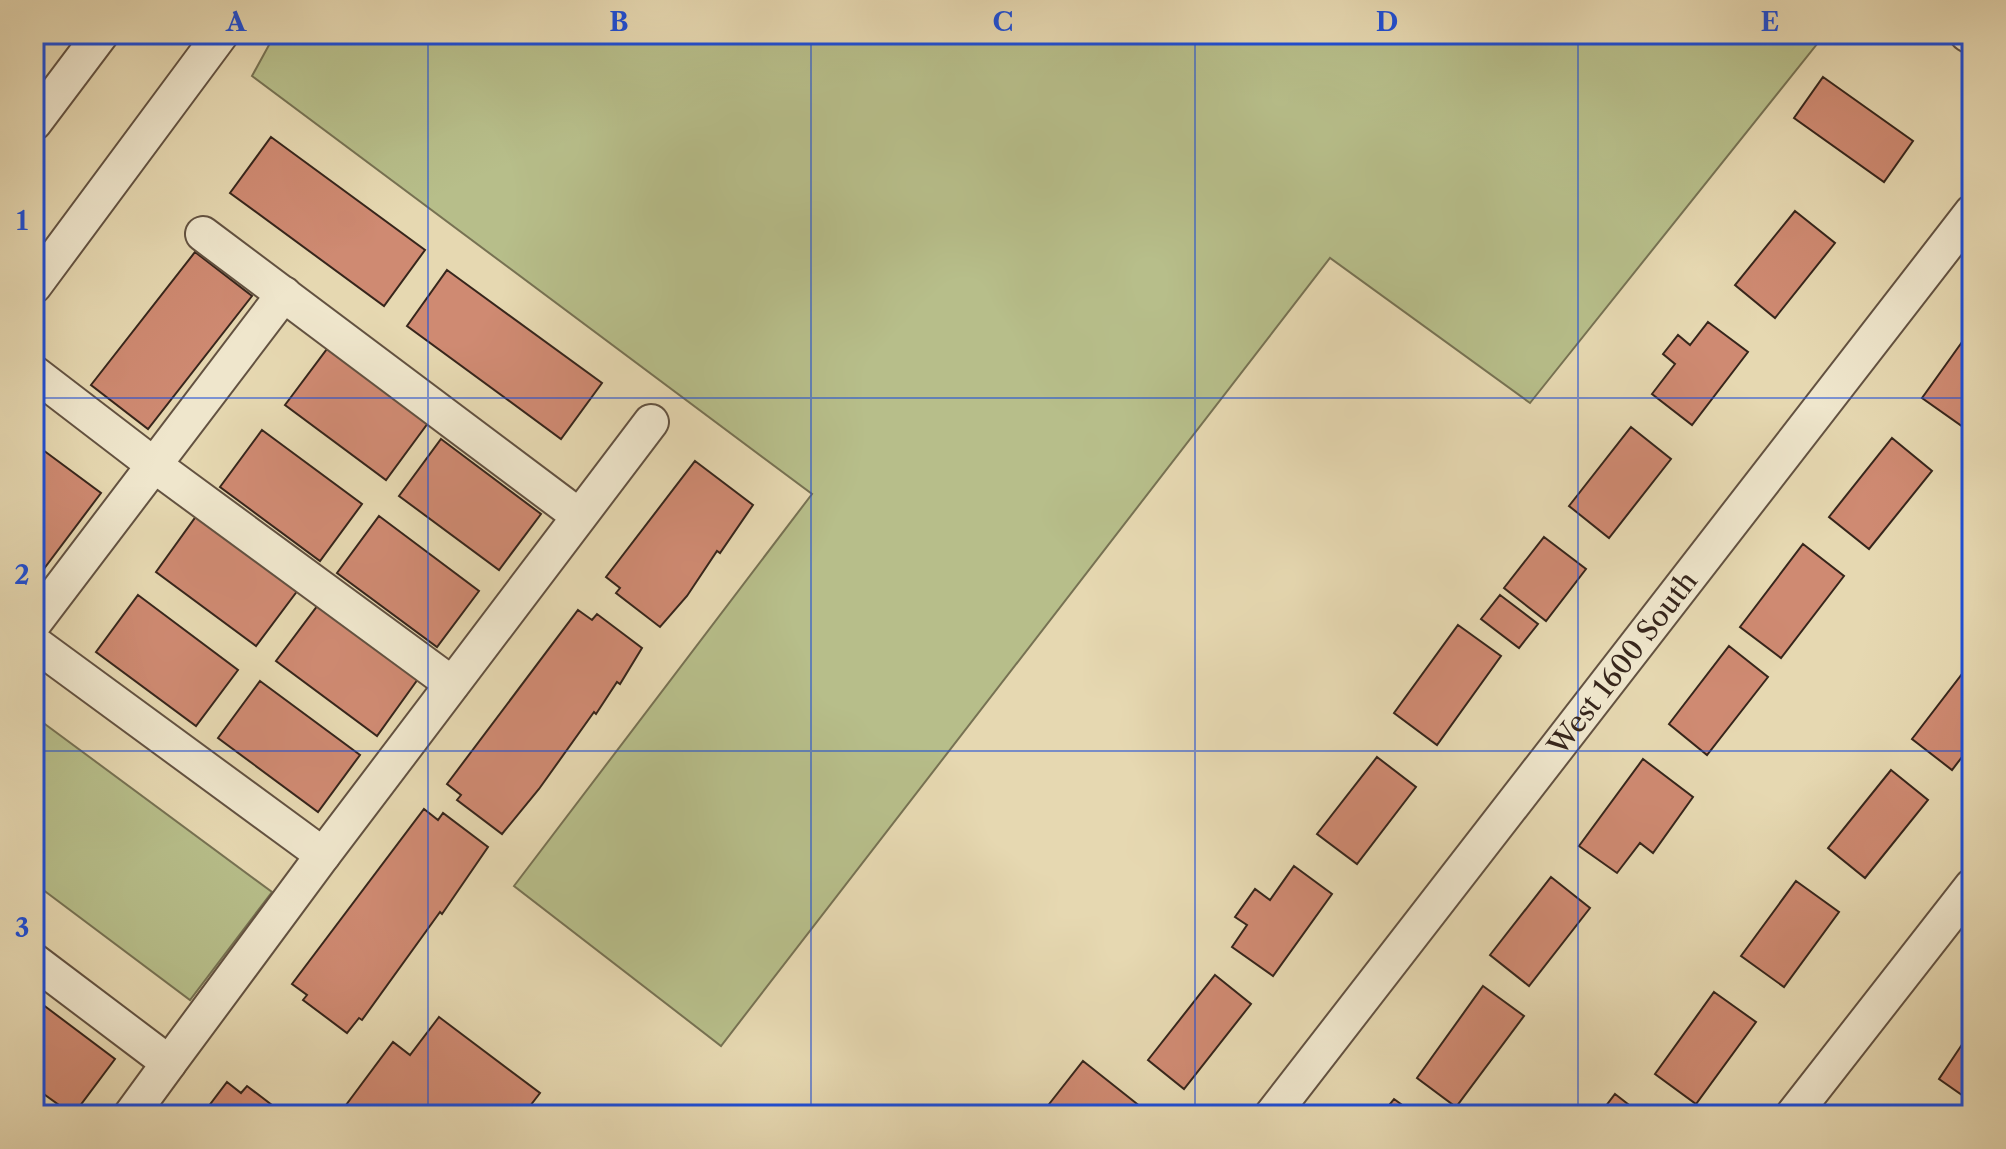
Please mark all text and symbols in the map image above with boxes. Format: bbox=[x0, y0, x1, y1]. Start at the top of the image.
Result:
text: A bbox=[225, 6, 247, 38]
text: B bbox=[609, 6, 629, 38]
text: C bbox=[993, 6, 1013, 38]
text: D bbox=[1376, 6, 1398, 38]
text: E bbox=[1761, 6, 1779, 38]
text: 1 bbox=[16, 205, 28, 237]
text: 2 bbox=[14, 559, 30, 591]
street label: West 1600 South bbox=[1540, 564, 1704, 762]
text: 3 bbox=[15, 912, 29, 944]

